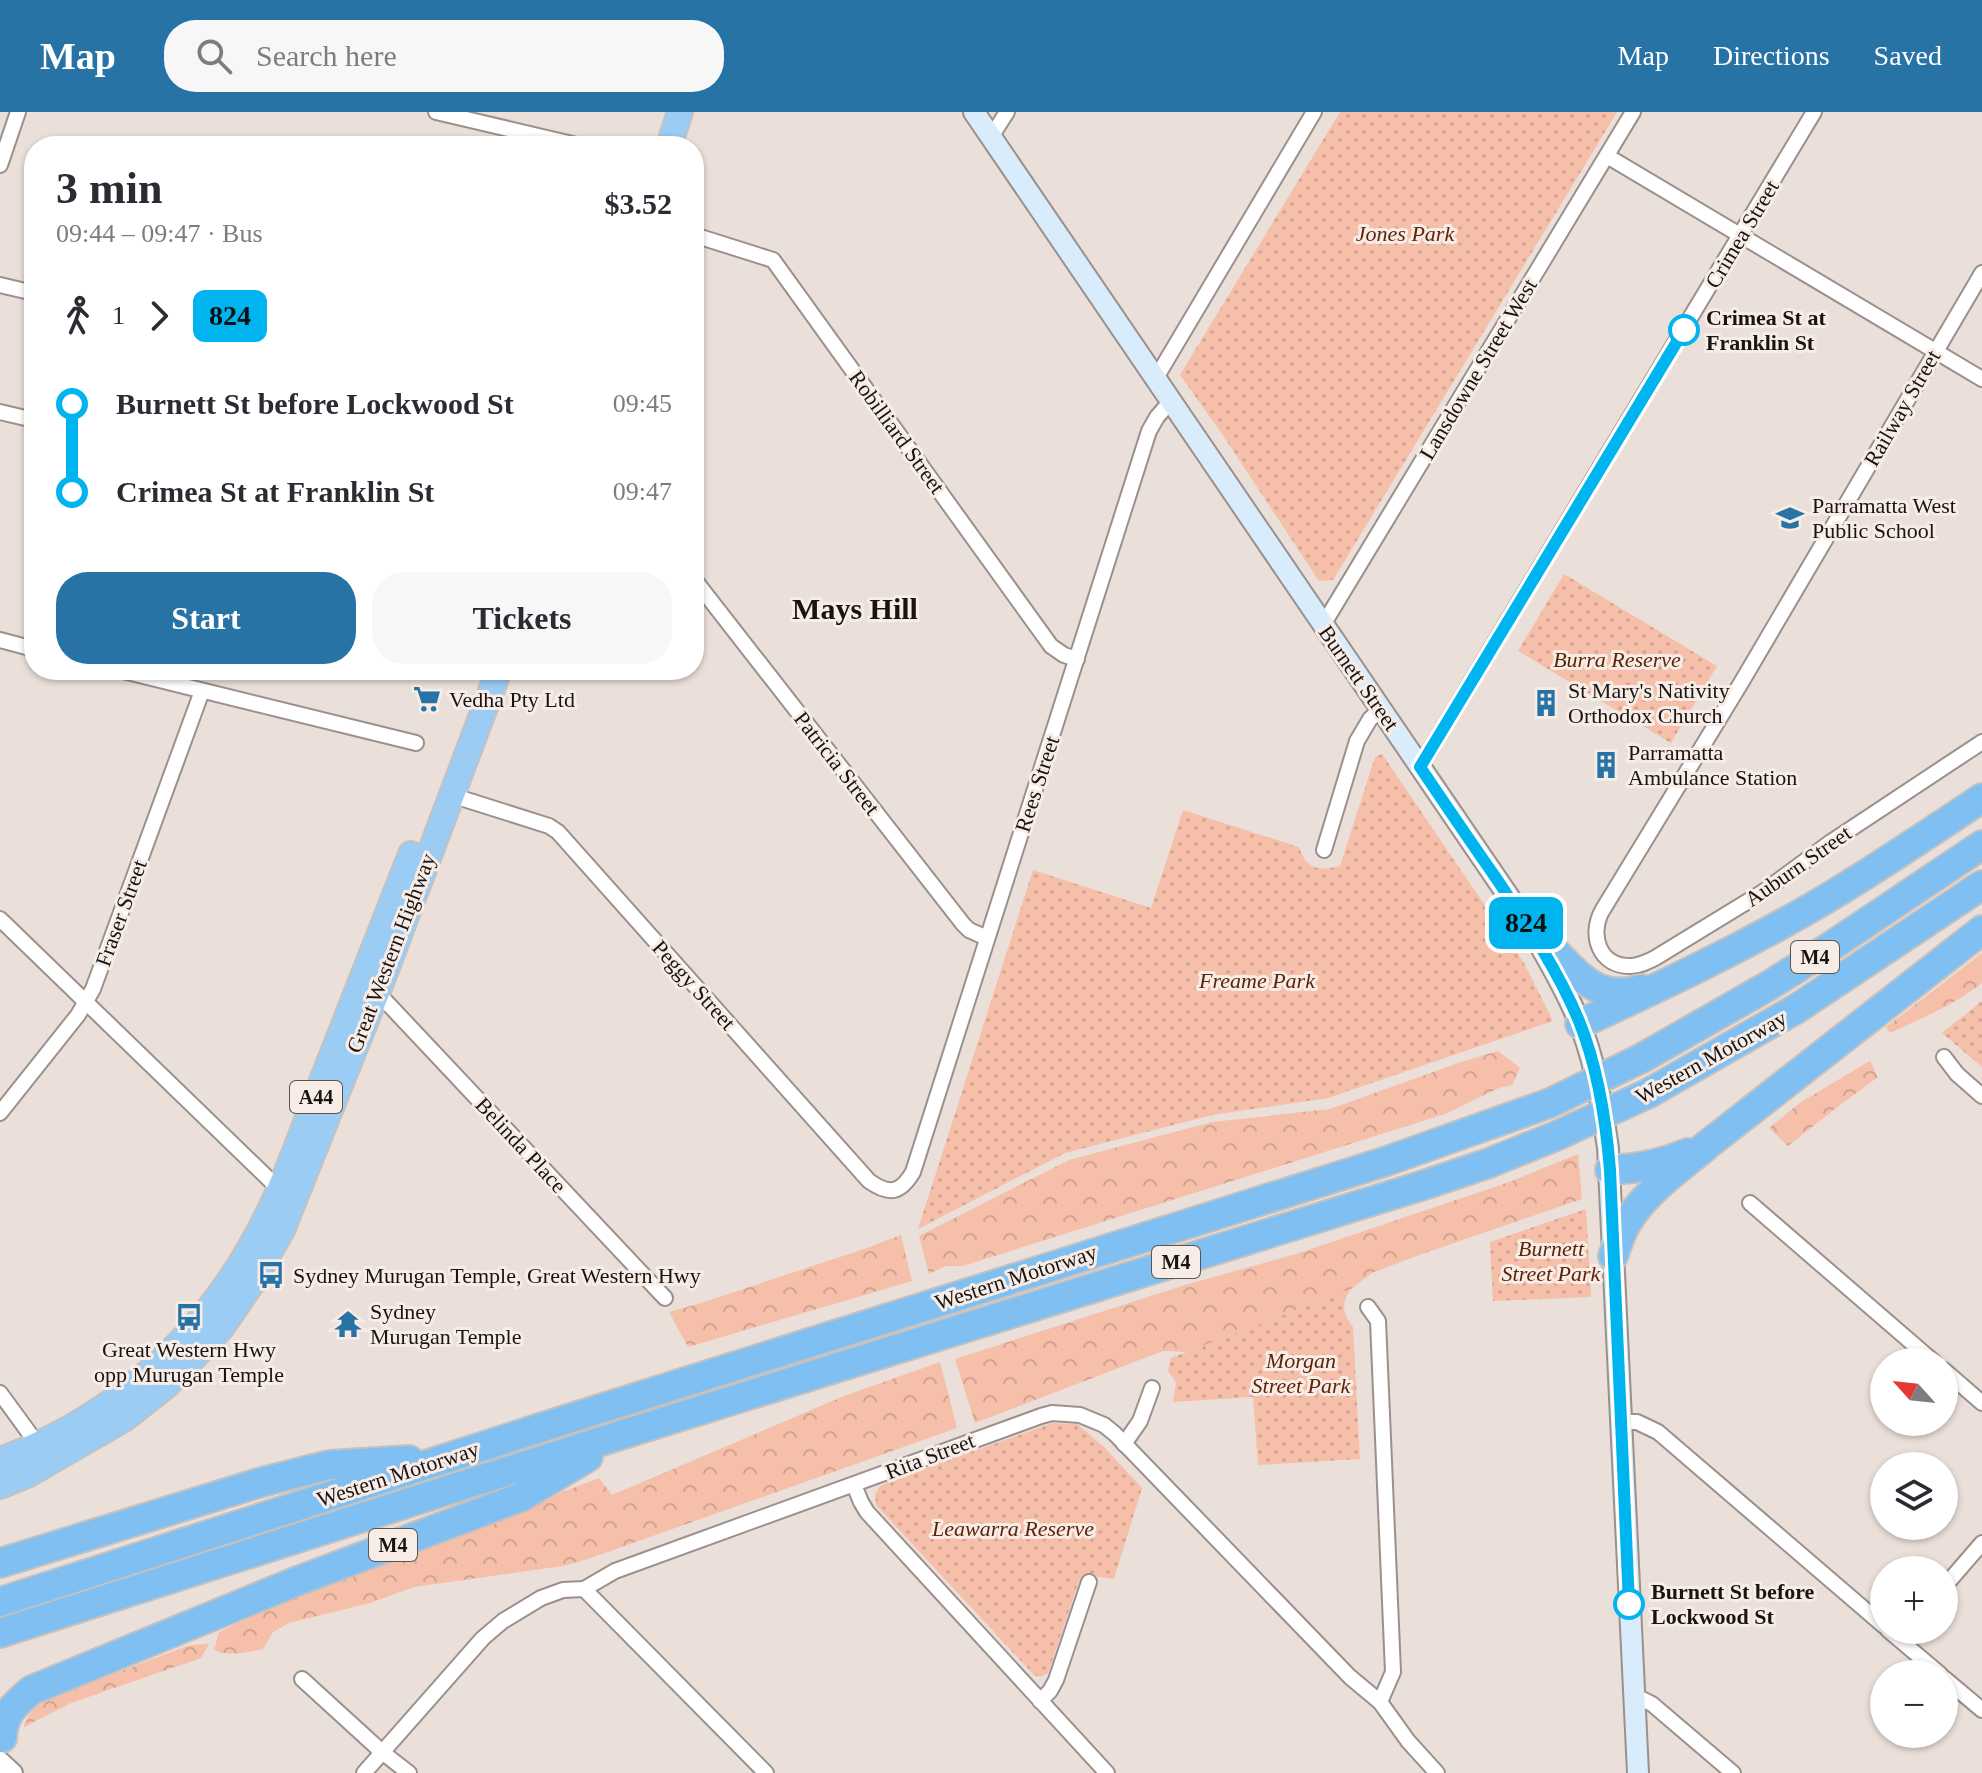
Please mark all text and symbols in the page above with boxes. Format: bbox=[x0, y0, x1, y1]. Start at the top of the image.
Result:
search box bbox=[164, 20, 724, 92]
icon: search bbox=[192, 34, 236, 78]
text: Map bbox=[40, 35, 116, 77]
text: Search here bbox=[256, 39, 397, 72]
text: Map bbox=[1618, 40, 1669, 71]
text: Directions bbox=[1713, 40, 1830, 71]
text: Saved bbox=[1874, 40, 1942, 71]
text: 3 min bbox=[56, 164, 162, 213]
street label: Crimea Street bbox=[1700, 175, 1784, 293]
text: $3.52 bbox=[605, 187, 672, 220]
text: 09:44 – 09:47 · Bus bbox=[56, 219, 263, 248]
park label: Jones Park bbox=[1356, 221, 1455, 246]
street label: Lansdowne Street West bbox=[1414, 274, 1542, 464]
icon: walk bbox=[56, 294, 100, 338]
icon: forward bbox=[137, 294, 181, 338]
text: 824 bbox=[209, 300, 251, 331]
text: 1 bbox=[112, 301, 125, 330]
place label: Crimea St at Franklin St bbox=[1706, 305, 1826, 355]
marker: Crimea St at Franklin St bbox=[1669, 315, 1699, 345]
street label: Railway Street bbox=[1859, 345, 1945, 471]
street label: Robilliard Street bbox=[844, 366, 950, 498]
text: Burnett St before Lockwood St bbox=[116, 387, 514, 420]
text: 09:45 bbox=[613, 389, 672, 418]
text: Crimea St at Franklin St bbox=[116, 475, 434, 508]
text: 09:47 bbox=[613, 477, 672, 506]
place label: Parramatta West Public School bbox=[1812, 493, 1956, 543]
school or university icon: Parramatta West Public School bbox=[1775, 503, 1805, 533]
button: Start bbox=[56, 572, 356, 664]
button: Tickets bbox=[372, 572, 672, 664]
district label: Mays Hill bbox=[792, 592, 918, 625]
street label: Burnett Street bbox=[1314, 621, 1404, 735]
park label: Burra Reserve bbox=[1553, 647, 1681, 672]
place label: St Mary's Nativity Orthodox Church bbox=[1568, 678, 1730, 728]
supermarket icon: Vedha Pty Ltd bbox=[412, 684, 442, 714]
place label: Vedha Pty Ltd bbox=[449, 687, 575, 712]
building icon: St Mary's Nativity Orthodox Church bbox=[1531, 688, 1561, 718]
street label: Patricia Street bbox=[789, 706, 885, 820]
street label: Rees Street bbox=[1010, 733, 1064, 835]
place label: Parramatta Ambulance Station bbox=[1628, 740, 1797, 790]
building icon: Parramatta Ambulance Station bbox=[1591, 750, 1621, 780]
street label: Auburn Street bbox=[1740, 820, 1856, 912]
street label: Great Western Highway bbox=[341, 850, 441, 1056]
street label: Fraser Street bbox=[90, 856, 152, 970]
line badge: 824 bbox=[1480, 897, 1572, 949]
text: 824 bbox=[1505, 907, 1547, 938]
street label: Peggy Street bbox=[647, 935, 741, 1035]
road number: M4 bbox=[1791, 941, 1839, 973]
park label: Freame Park bbox=[1198, 968, 1316, 993]
street label: Western Motorway bbox=[1631, 1005, 1791, 1109]
road number: A44 bbox=[290, 1081, 342, 1113]
street label: Belinda Place bbox=[470, 1092, 572, 1198]
park label: Burnett Street Park bbox=[1502, 1236, 1602, 1286]
street label: Western Motorway bbox=[932, 1239, 1100, 1315]
road number: M4 bbox=[1152, 1246, 1200, 1278]
bus stop icon: Sydney Murugan Temple, Great Western Hwy bbox=[256, 1260, 286, 1290]
place label: Sydney Murugan Temple, Great Western Hwy bbox=[293, 1263, 701, 1288]
place label: Sydney Murugan Temple bbox=[370, 1299, 521, 1349]
bus stop icon: Great Western Hwy opp Murugan Temple bbox=[174, 1302, 204, 1332]
temple icon: Sydney Murugan Temple bbox=[333, 1309, 363, 1339]
place label: Great Western Hwy opp Murugan Temple bbox=[94, 1337, 284, 1387]
park label: Morgan Street Park bbox=[1252, 1348, 1352, 1398]
north arrow bbox=[1870, 1348, 1958, 1436]
map controls bbox=[1870, 1348, 1958, 1748]
street label: Rita Street bbox=[882, 1428, 978, 1484]
street label: Western Motorway bbox=[314, 1436, 482, 1512]
button: layers bbox=[1870, 1452, 1958, 1540]
park label: Leawarra Reserve bbox=[931, 1516, 1094, 1541]
road number: M4 bbox=[369, 1529, 417, 1561]
button: + bbox=[1870, 1556, 1958, 1644]
place label: Burnett St before Lockwood St bbox=[1651, 1579, 1815, 1629]
marker: Burnett St before Lockwood St bbox=[1614, 1589, 1644, 1619]
button: − bbox=[1870, 1660, 1958, 1748]

